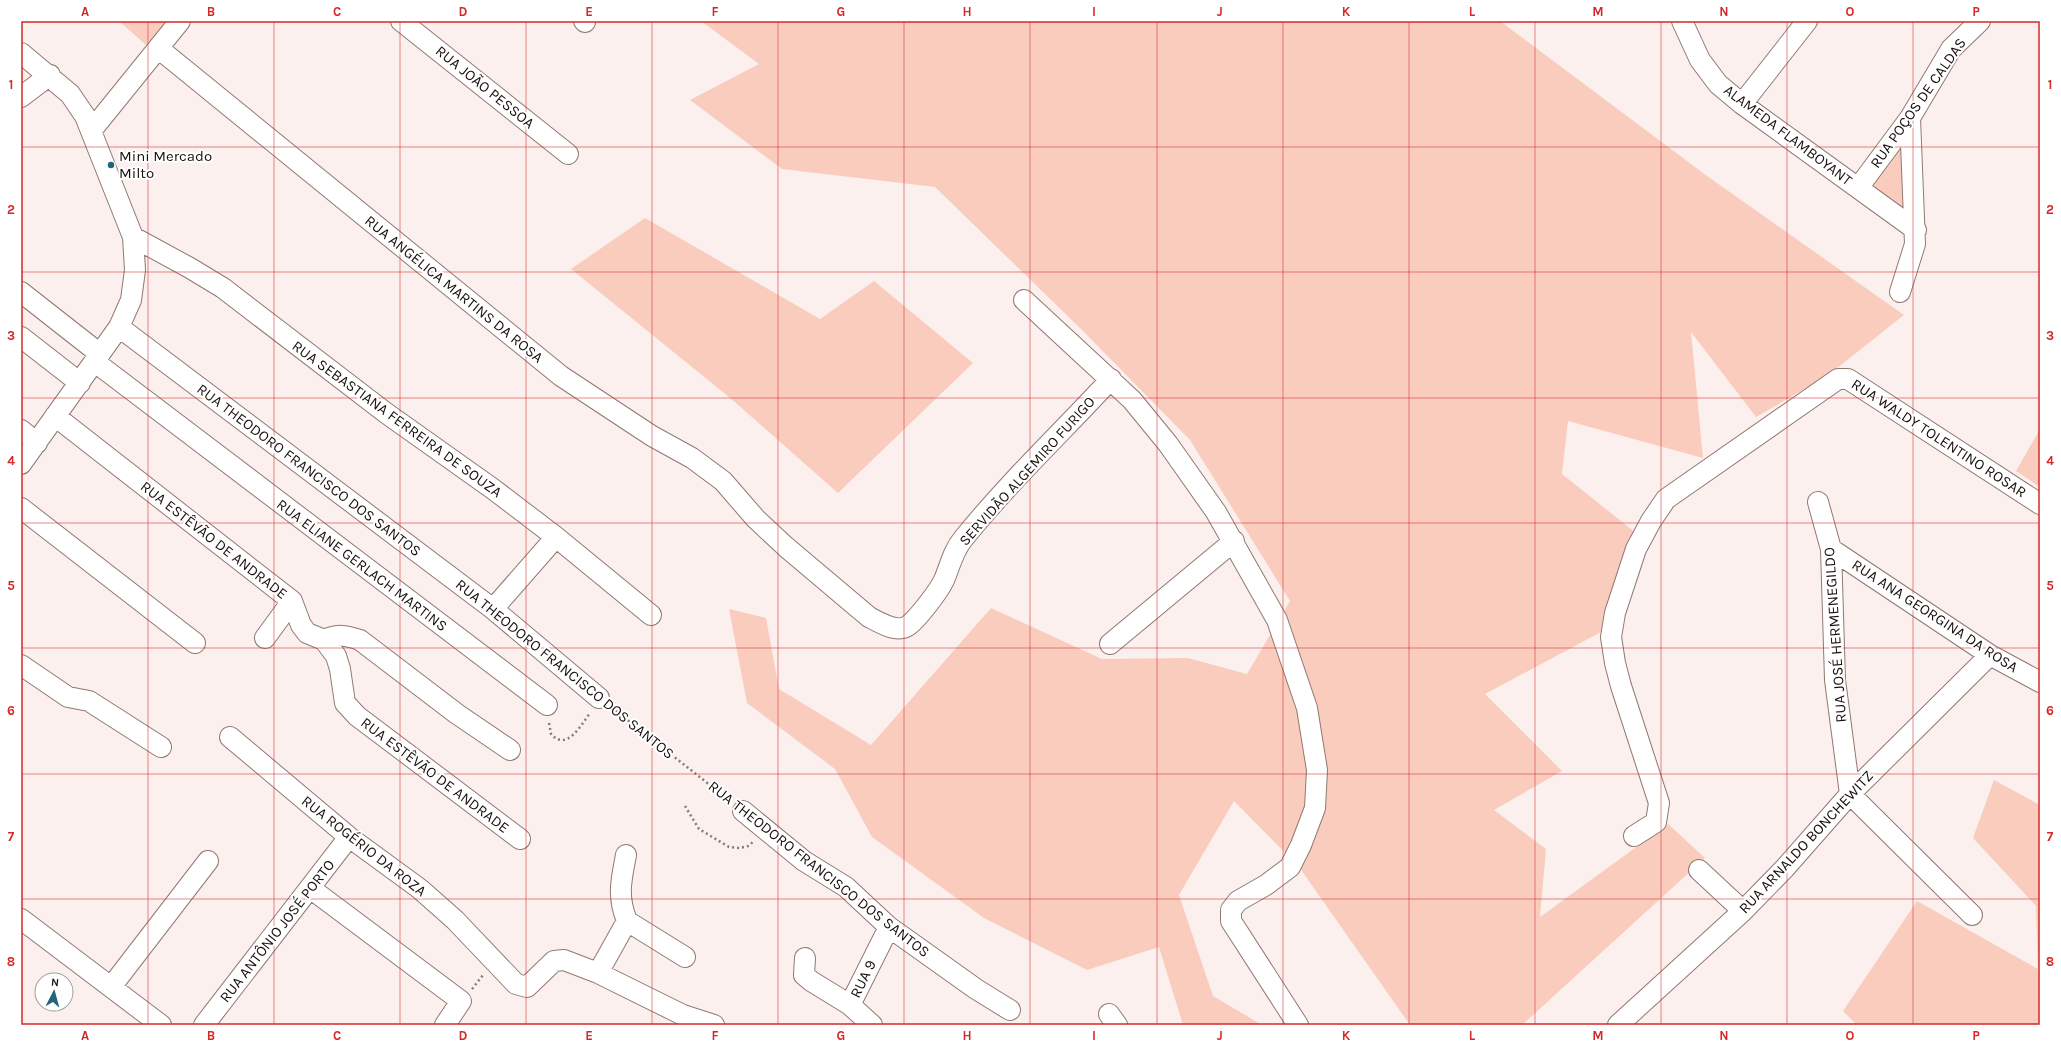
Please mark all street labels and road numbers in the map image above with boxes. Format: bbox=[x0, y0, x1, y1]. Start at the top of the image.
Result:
street label: RUA POÇOS DE CALDAS bbox=[1866, 34, 1970, 172]
street label: RUA JOÃO PESSOA bbox=[432, 42, 538, 133]
street label: ALAMEDA FLAMBOYANT bbox=[1720, 81, 1856, 189]
street label: RUA ANGÉLICA MARTINS DA ROSA bbox=[361, 211, 547, 367]
street label: RUA SEBASTIANA FERREIRA DE SOUZA bbox=[289, 337, 506, 501]
street label: RUA WALDY TOLENTINO ROSAR bbox=[1848, 375, 2030, 501]
street label: RUA THEODORO FRANCISCO DOS SANTOS bbox=[193, 380, 425, 560]
street label: SERVIDÃO ALGEMIRO FURIGO bbox=[955, 393, 1099, 549]
street label: RUA ESTÊVÃO DE ANDRADE bbox=[137, 477, 291, 603]
street label: RUA ELIANE GERLACH MARTINS bbox=[273, 495, 451, 635]
street label: RUA JOSÉ HERMENEGILDO bbox=[1820, 547, 1850, 723]
street label: RUA ANA GEORGINA DA ROSA bbox=[1849, 556, 2022, 677]
street label: RUA THEODORO FRANCISCO DOS SANTOS bbox=[452, 575, 678, 763]
street label: RUA ESTÊVÃO DE ANDRADE bbox=[357, 713, 513, 837]
street label: RUA ARNALDO BONCHEWITZ bbox=[1735, 767, 1877, 917]
street label: RUA THEODORO FRANCISCO DOS SANTOS bbox=[705, 777, 933, 961]
street label: RUA ROGÉRIO DA ROZA bbox=[298, 792, 430, 900]
street label: RUA ANTÔNIO JOSÉ PORTO bbox=[216, 856, 338, 1006]
street label: RUA 9 bbox=[846, 957, 880, 1001]

